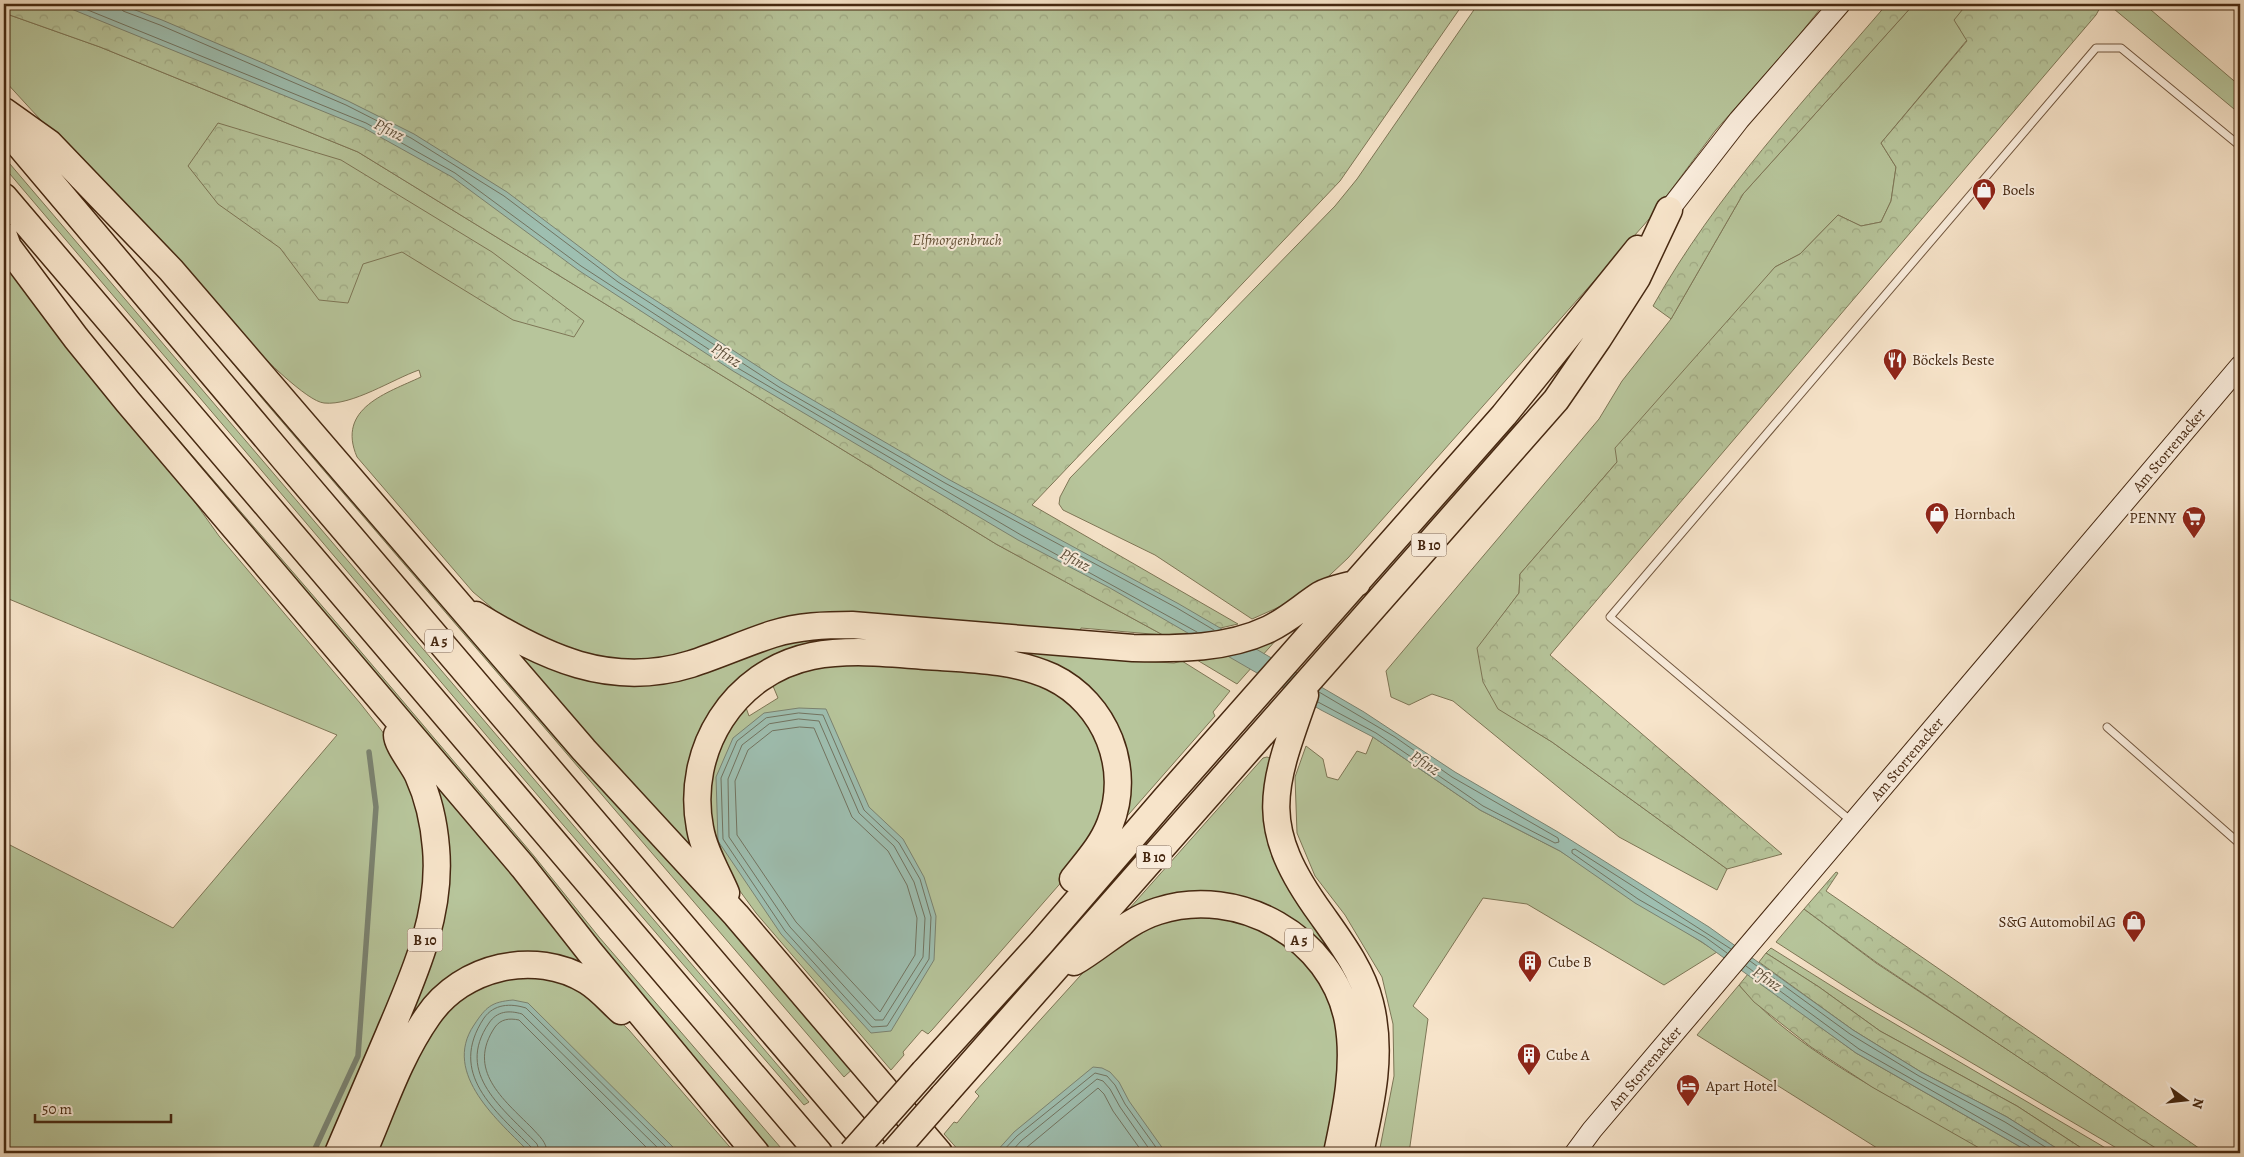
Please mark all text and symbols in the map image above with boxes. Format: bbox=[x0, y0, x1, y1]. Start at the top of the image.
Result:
water label: Pfinz bbox=[370, 113, 408, 147]
shop icon: Boels bbox=[1971, 177, 1997, 211]
place label: Boels bbox=[2002, 180, 2035, 200]
park label: Elfmorgenbruch bbox=[912, 230, 1002, 250]
water label: Pfinz bbox=[707, 337, 746, 373]
restaurant icon: Böckels Beste bbox=[1882, 347, 1908, 381]
place label: Böckels Beste bbox=[1912, 350, 1995, 370]
street label: Am Storrenacker bbox=[2127, 404, 2210, 497]
shop icon: Hornbach bbox=[1924, 501, 1950, 535]
place label: Hornbach bbox=[1954, 504, 2015, 524]
supermarket icon: PENNY bbox=[2181, 505, 2207, 539]
place label: PENNY bbox=[2129, 508, 2177, 528]
road number: B 10 bbox=[1412, 534, 1446, 556]
water label: Pfinz bbox=[1056, 543, 1094, 577]
road number: A 5 bbox=[425, 630, 453, 652]
street label: Am Storrenacker bbox=[1865, 713, 1948, 806]
water label: Pfinz bbox=[1406, 745, 1445, 781]
road number: B 10 bbox=[1136, 846, 1172, 869]
shop icon: S&G Automobil AG bbox=[2121, 909, 2147, 943]
place label: S&G Automobil AG bbox=[1999, 912, 2116, 932]
road number: B 10 bbox=[408, 928, 442, 952]
road number: A 5 bbox=[1285, 928, 1313, 952]
building icon: Cube B bbox=[1517, 949, 1543, 983]
place label: Cube B bbox=[1548, 952, 1592, 972]
water label: Pfinz bbox=[1748, 961, 1787, 997]
street label: Am Storrenacker bbox=[1603, 1022, 1686, 1115]
building icon: Cube A bbox=[1516, 1042, 1542, 1076]
place label: Cube A bbox=[1546, 1045, 1590, 1065]
hotel icon: Apart Hotel bbox=[1675, 1073, 1701, 1107]
north arrow bbox=[2162, 1074, 2212, 1124]
place label: Apart Hotel bbox=[1705, 1076, 1777, 1096]
scale bar bbox=[35, 1092, 171, 1124]
text: N bbox=[2188, 1096, 2209, 1111]
text: 50 m bbox=[42, 1099, 72, 1119]

